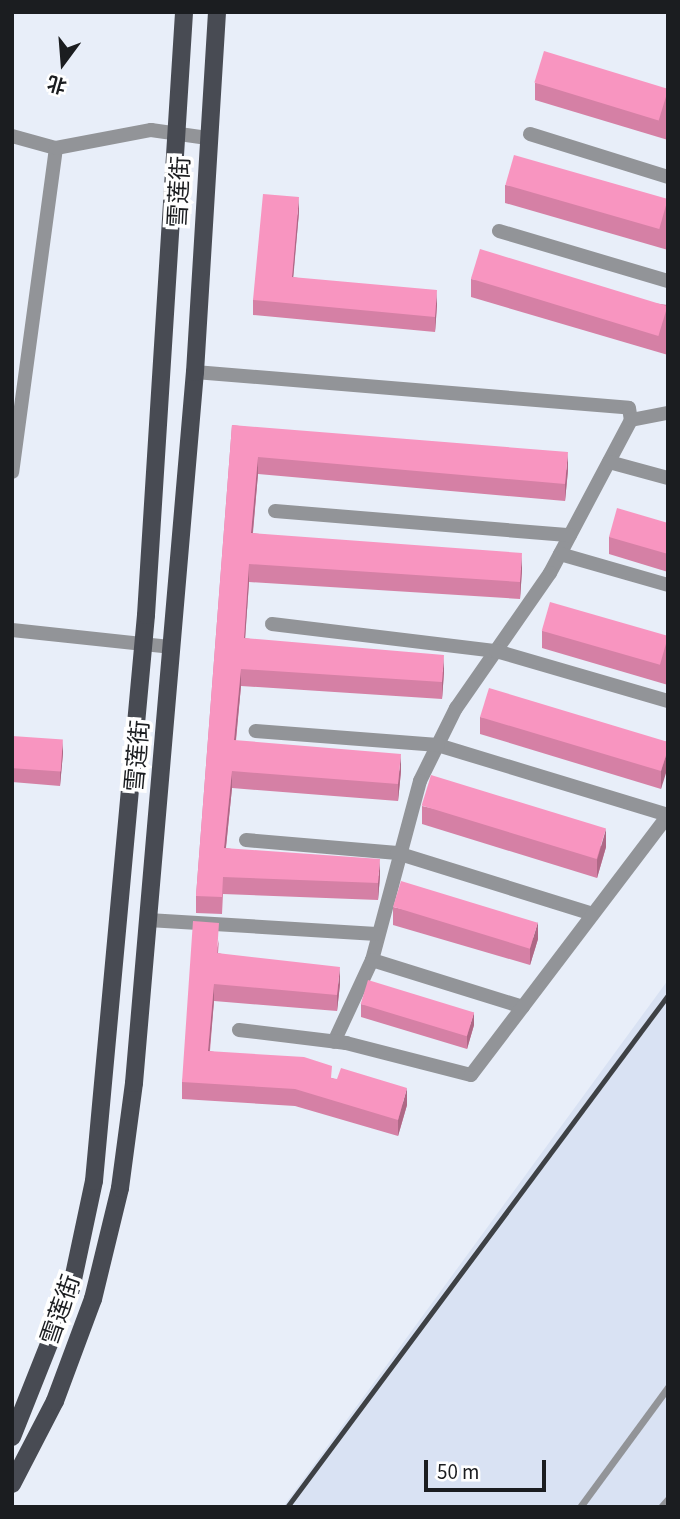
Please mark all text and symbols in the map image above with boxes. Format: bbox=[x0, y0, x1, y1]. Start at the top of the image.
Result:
north arrow bbox=[28, 28, 98, 98]
text: 北 bbox=[44, 68, 70, 99]
street label: 雪莲街 bbox=[164, 155, 196, 229]
street label: 雪莲街 bbox=[121, 719, 155, 793]
street label: 雪莲街 bbox=[36, 1271, 86, 1349]
scale bar bbox=[428, 1446, 550, 1490]
text: 50 m bbox=[437, 1457, 479, 1487]

